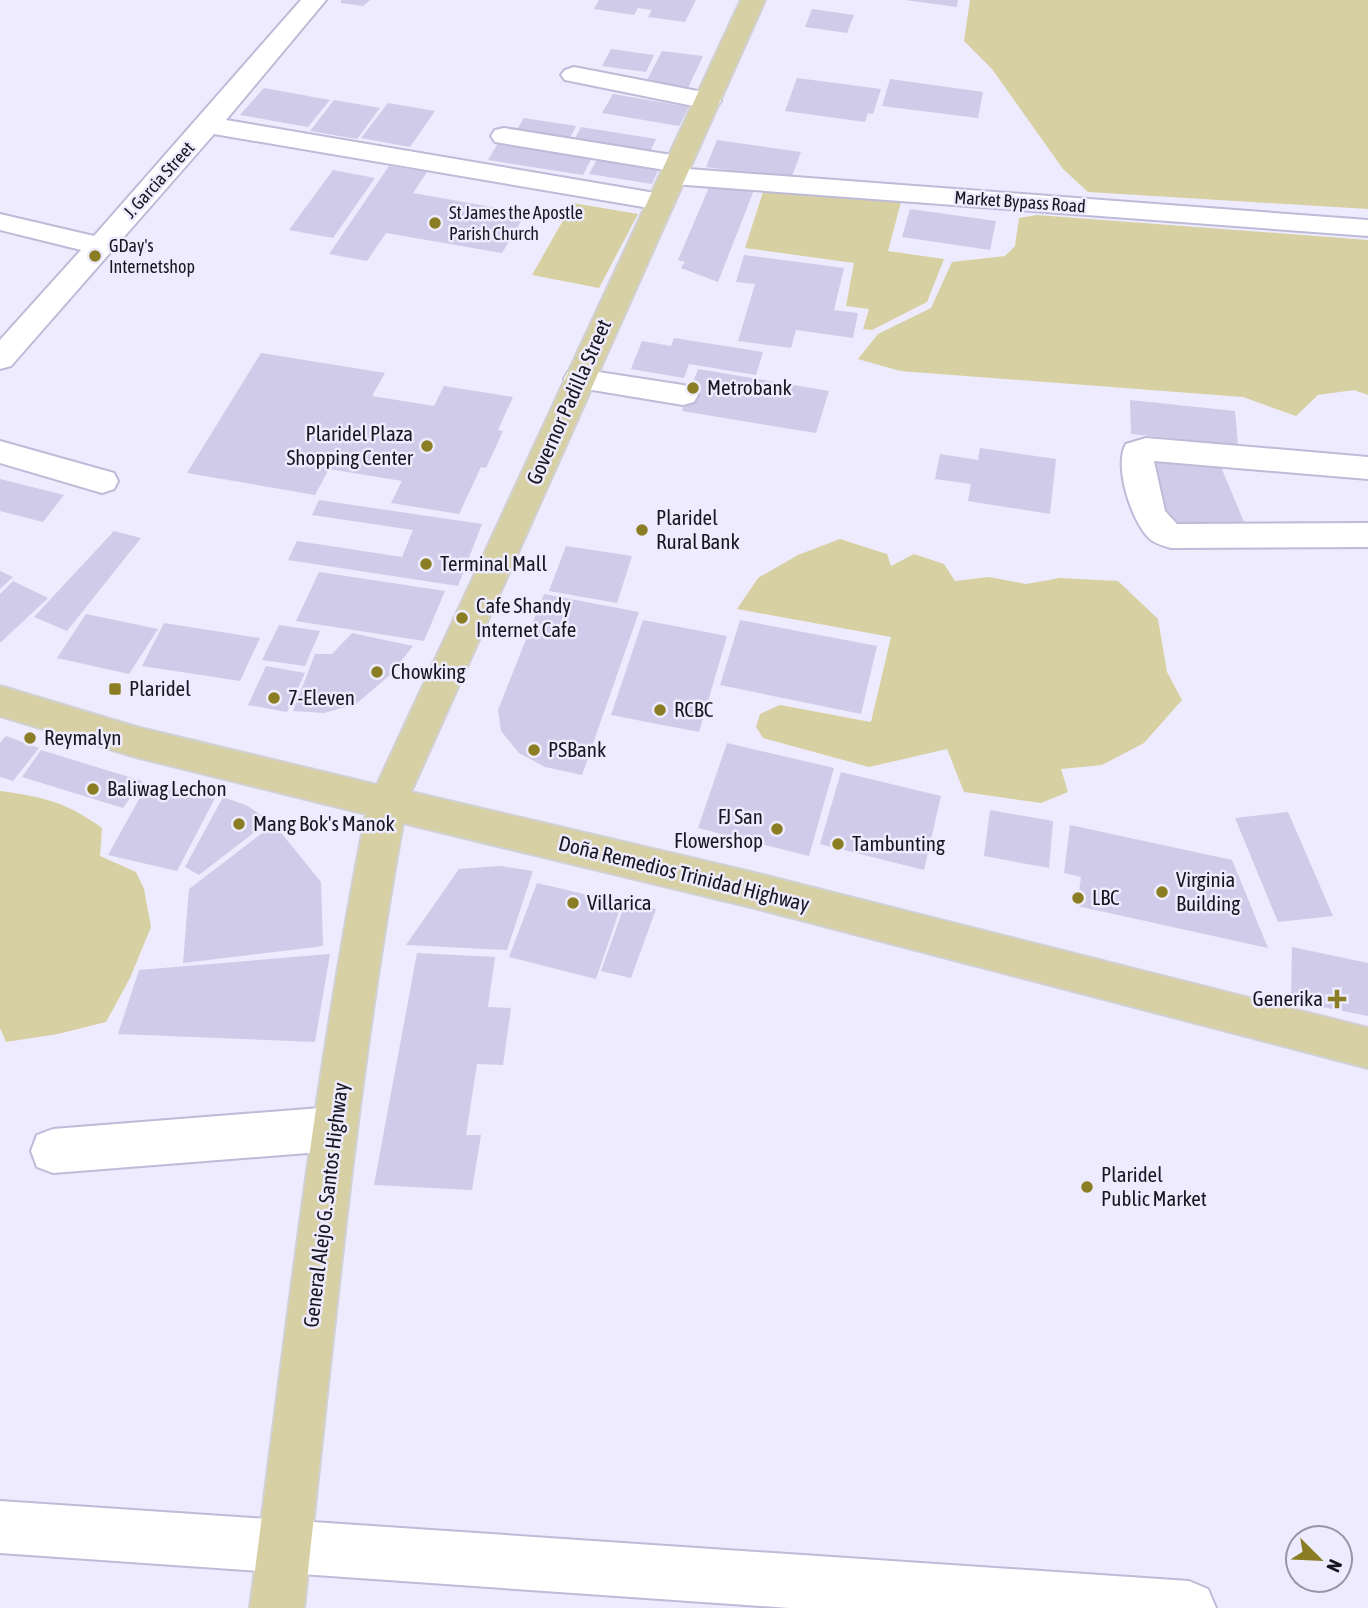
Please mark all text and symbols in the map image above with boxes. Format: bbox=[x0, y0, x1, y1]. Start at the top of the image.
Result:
street label: J. Garcia Street bbox=[119, 137, 198, 222]
street label: Market Bypass Road bbox=[954, 186, 1086, 217]
place label: St James the Apostle Parish Church bbox=[449, 202, 583, 244]
marker: St James the Apostle Parish Church bbox=[427, 215, 443, 231]
place label: GDay's Internetshop bbox=[109, 235, 195, 277]
marker: GDay's Internetshop bbox=[87, 248, 103, 264]
street label: Governor Padilla Street bbox=[521, 315, 615, 488]
place label: Metrobank bbox=[707, 375, 792, 399]
marker: Metrobank bbox=[685, 380, 701, 396]
place label: Plaridel Plaza Shopping Center bbox=[287, 421, 414, 469]
marker: Plaridel Plaza Shopping Center bbox=[419, 438, 435, 454]
place label: Plaridel Rural Bank bbox=[656, 505, 740, 553]
marker: Plaridel Rural Bank bbox=[634, 522, 650, 538]
place label: Terminal Mall bbox=[440, 551, 547, 575]
marker: Terminal Mall bbox=[418, 556, 434, 572]
place label: Cafe Shandy Internet Cafe bbox=[476, 593, 576, 641]
marker: Cafe Shandy Internet Cafe bbox=[454, 610, 470, 626]
place label: Chowking bbox=[391, 659, 466, 683]
marker: Chowking bbox=[369, 664, 385, 680]
place label: Plaridel bbox=[129, 676, 191, 700]
marker: Plaridel bbox=[107, 681, 123, 697]
place label: 7-Eleven bbox=[288, 685, 355, 709]
marker: 7-Eleven bbox=[266, 690, 282, 706]
place label: RCBC bbox=[674, 697, 714, 721]
marker: RCBC bbox=[652, 702, 668, 718]
place label: Reymalyn bbox=[44, 725, 122, 749]
marker: Reymalyn bbox=[22, 730, 38, 746]
place label: PSBank bbox=[548, 737, 606, 761]
marker: PSBank bbox=[526, 742, 542, 758]
place label: Baliwag Lechon bbox=[107, 776, 227, 800]
marker: Baliwag Lechon bbox=[85, 781, 101, 797]
place label: FJ San Flowershop bbox=[674, 804, 763, 852]
place label: Mang Bok's Manok bbox=[253, 811, 395, 835]
marker: Mang Bok's Manok bbox=[231, 816, 247, 832]
marker: FJ San Flowershop bbox=[769, 821, 785, 837]
street label: Doña Remedios Trinidad Highway bbox=[556, 830, 812, 916]
place label: Tambunting bbox=[852, 831, 945, 855]
marker: Tambunting bbox=[830, 836, 846, 852]
place label: Virginia Building bbox=[1176, 867, 1240, 915]
marker: Virginia Building bbox=[1154, 884, 1170, 900]
place label: LBC bbox=[1092, 885, 1120, 909]
place label: Villarica bbox=[587, 890, 652, 914]
marker: LBC bbox=[1070, 890, 1086, 906]
marker: Villarica bbox=[565, 895, 581, 911]
place label: Generika bbox=[1253, 986, 1323, 1010]
marker: Generika bbox=[1329, 991, 1345, 1007]
street label: General Alejo G. Santos Highway bbox=[298, 1081, 352, 1329]
place label: Plaridel Public Market bbox=[1101, 1162, 1207, 1210]
marker: Plaridel Public Market bbox=[1079, 1179, 1095, 1195]
north arrow bbox=[1284, 1524, 1354, 1594]
text: N bbox=[1322, 1556, 1347, 1576]

